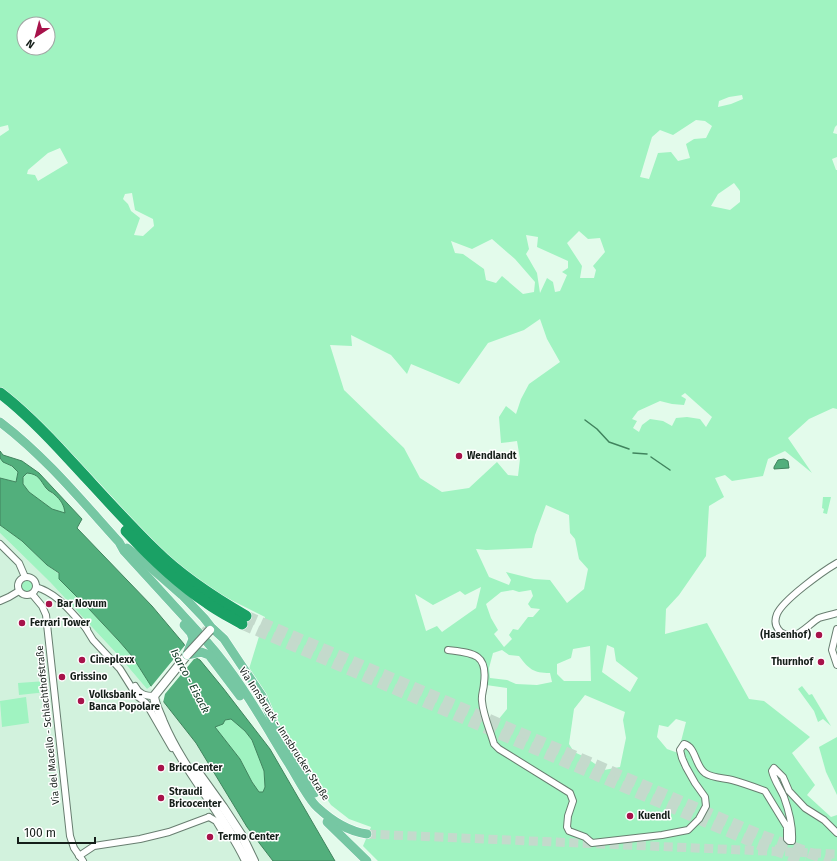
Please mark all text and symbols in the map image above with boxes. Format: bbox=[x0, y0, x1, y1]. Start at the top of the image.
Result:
north arrow bbox=[16, 16, 56, 56]
text: N bbox=[24, 36, 37, 51]
place label: Wendlandt bbox=[467, 450, 517, 462]
marker: Wendlandt bbox=[454, 451, 464, 461]
place label: Bar Novum bbox=[57, 598, 107, 610]
marker: Bar Novum bbox=[44, 599, 54, 609]
place label: Ferrari Tower bbox=[30, 617, 91, 629]
marker: Ferrari Tower bbox=[17, 618, 27, 628]
place label: (Hasenhof) bbox=[760, 628, 812, 641]
marker: (Hasenhof) bbox=[814, 630, 824, 640]
street label: Via del Macello - Schlachthofstraße bbox=[34, 645, 62, 805]
water label: Isarco - Eisack bbox=[168, 647, 212, 715]
place label: Cineplexx bbox=[90, 654, 135, 666]
marker: Cineplexx bbox=[77, 655, 87, 665]
place label: Thurnhof bbox=[771, 656, 814, 668]
marker: Thurnhof bbox=[816, 657, 826, 667]
street label: Via Innsbruck - Innsbrucker Straße bbox=[236, 665, 332, 803]
place label: Grissino bbox=[70, 671, 107, 683]
marker: Grissino bbox=[57, 672, 67, 682]
place label: Volksbank - Banca Popolare bbox=[88, 689, 160, 713]
marker: Volksbank - Banca Popolare bbox=[76, 696, 86, 706]
place label: BricoCenter bbox=[169, 762, 223, 774]
marker: BricoCenter bbox=[156, 763, 166, 773]
place label: Straudi Bricocenter bbox=[169, 786, 223, 810]
marker: Straudi Bricocenter bbox=[156, 793, 166, 803]
place label: Kuendl bbox=[638, 810, 670, 822]
marker: Kuendl bbox=[625, 811, 635, 821]
scale bar bbox=[18, 819, 95, 845]
text: 100 m bbox=[24, 826, 56, 840]
place label: Termo Center bbox=[218, 831, 280, 843]
marker: Termo Center bbox=[205, 832, 215, 842]

